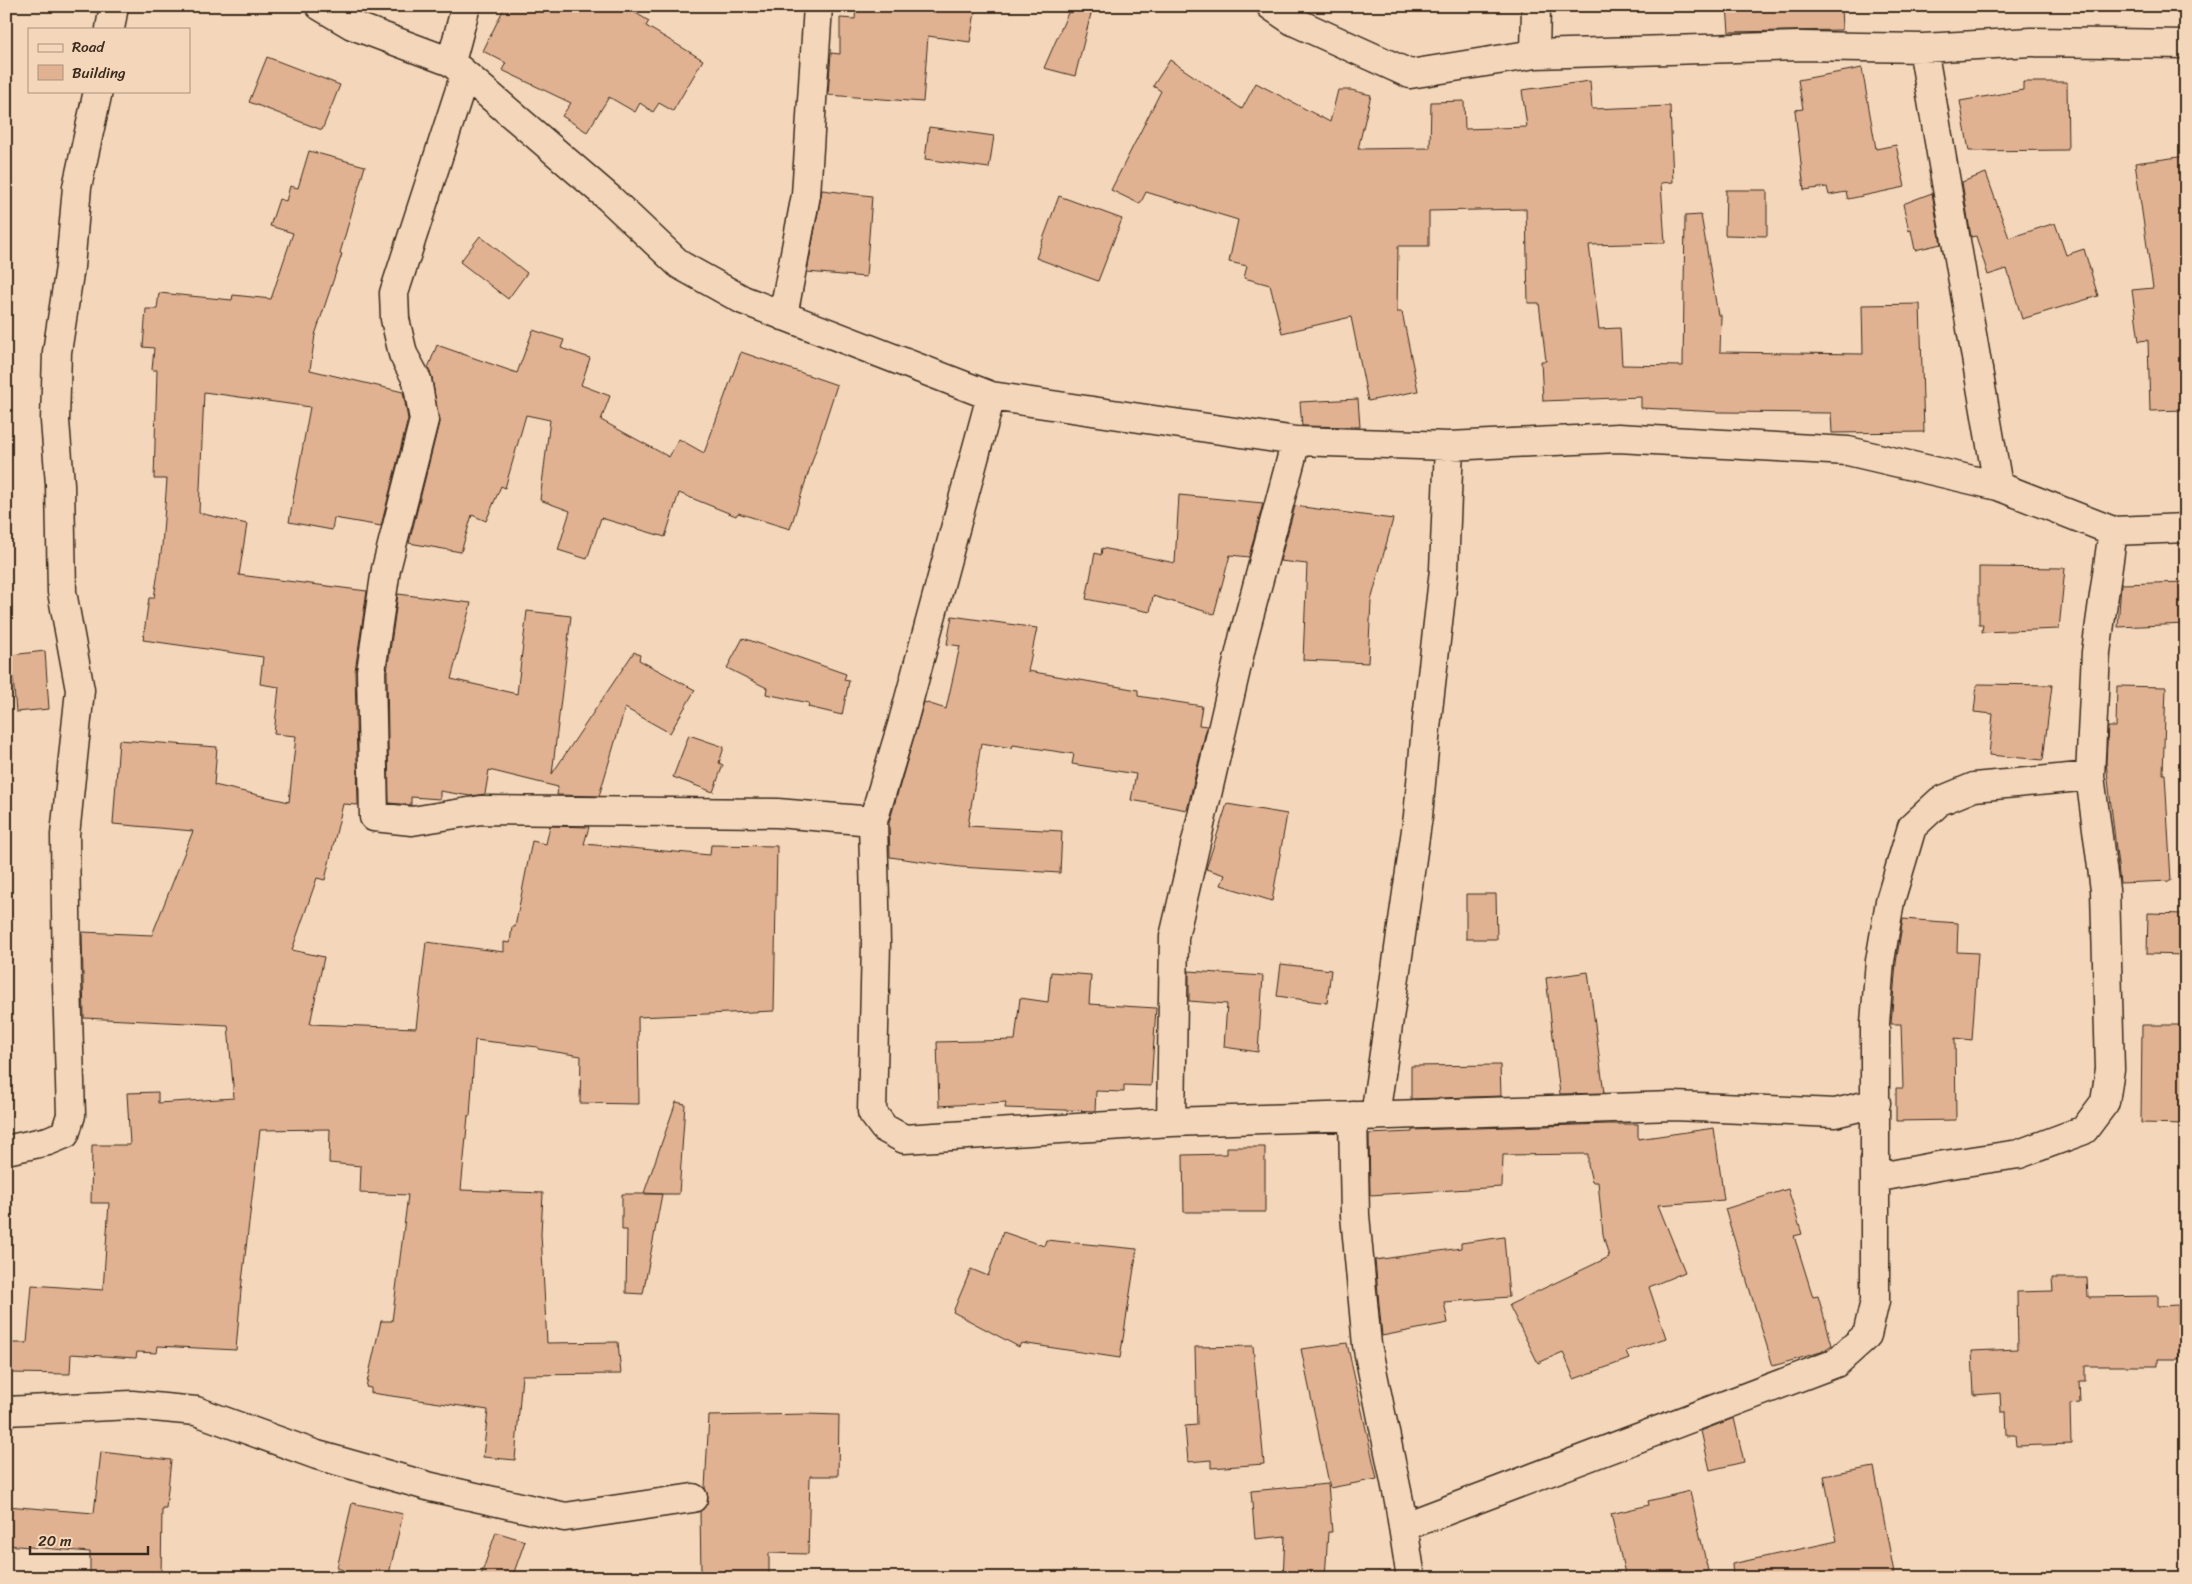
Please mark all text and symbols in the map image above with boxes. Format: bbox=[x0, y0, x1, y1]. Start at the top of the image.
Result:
legend bbox=[28, 28, 190, 92]
text: Road bbox=[72, 34, 105, 60]
text: Building bbox=[72, 60, 126, 86]
scale bar bbox=[30, 1524, 148, 1556]
text: 20 m bbox=[38, 1528, 72, 1554]

